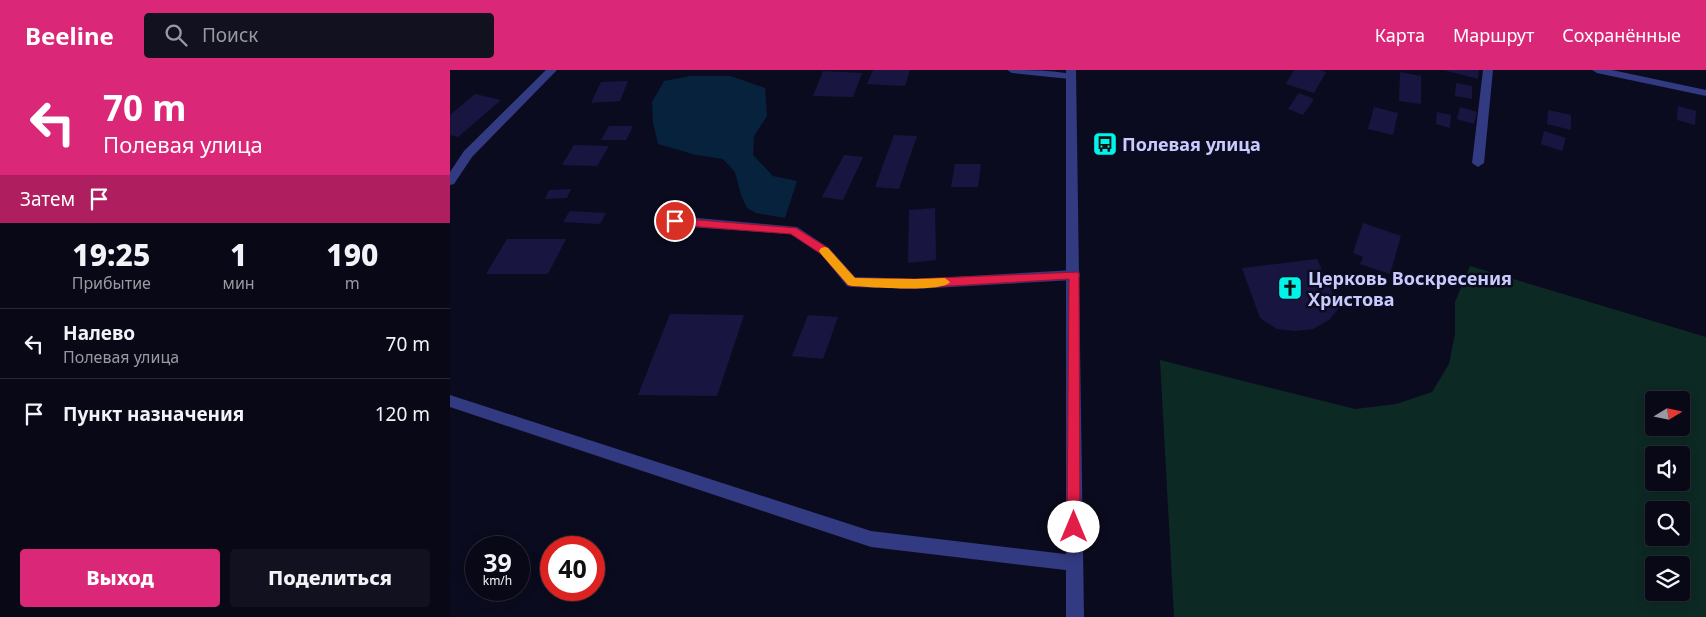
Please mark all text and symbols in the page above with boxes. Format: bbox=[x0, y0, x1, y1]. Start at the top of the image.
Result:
search box bbox=[144, 13, 494, 58]
text: Beeline bbox=[25, 19, 114, 52]
icon: search bbox=[162, 21, 190, 49]
text: Поиск bbox=[202, 22, 258, 48]
text: Карта bbox=[1375, 23, 1425, 47]
text: Маршрут bbox=[1453, 23, 1534, 47]
text: Сохранённые bbox=[1562, 23, 1681, 47]
text: 70 m bbox=[103, 84, 186, 131]
icon: left bbox=[20, 90, 85, 155]
text: Полевая улица bbox=[103, 129, 263, 159]
bus stop icon: Полевая улица bbox=[1092, 131, 1118, 157]
place label: Полевая улица bbox=[1122, 132, 1261, 156]
icon: arrive bbox=[85, 185, 113, 213]
text: Затем bbox=[20, 186, 75, 212]
pin bbox=[654, 200, 696, 242]
icon: arrive bbox=[661, 207, 689, 235]
text: 19:25 bbox=[72, 234, 150, 275]
text: 1 bbox=[230, 234, 247, 275]
text: 190 bbox=[326, 234, 378, 275]
place label: Церковь Воскресения Христова bbox=[1308, 266, 1512, 311]
text: Прибытие bbox=[72, 272, 151, 294]
text: мин bbox=[223, 272, 255, 294]
text: m bbox=[345, 272, 360, 294]
church icon: Церковь Воскресения Христова bbox=[1277, 275, 1303, 301]
text: Налево bbox=[63, 320, 135, 346]
icon: left bbox=[20, 330, 48, 358]
text: 70 m bbox=[386, 331, 430, 357]
text: Полевая улица bbox=[63, 346, 179, 368]
north arrow bbox=[1645, 391, 1690, 436]
map controls bbox=[1645, 391, 1690, 601]
icon: arrive bbox=[20, 400, 48, 428]
text: Пункт назначения bbox=[63, 401, 244, 427]
text: 120 m bbox=[375, 401, 430, 427]
button: sound bbox=[1645, 446, 1690, 491]
position arrow bbox=[1047, 500, 1099, 552]
button: search bbox=[1645, 501, 1690, 546]
speed limit sign: 40 bbox=[540, 536, 605, 601]
text: 39 bbox=[483, 545, 512, 579]
button: Выход bbox=[20, 549, 220, 607]
button: Поделиться bbox=[230, 549, 430, 607]
button: layers bbox=[1645, 556, 1690, 601]
text: km/h bbox=[483, 572, 512, 589]

